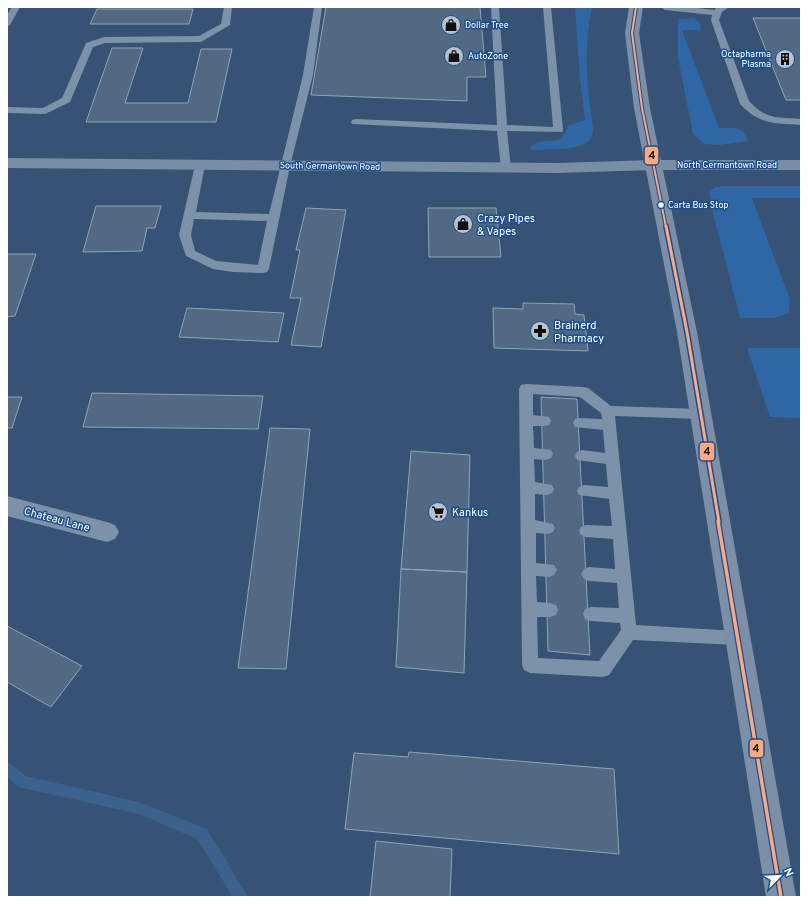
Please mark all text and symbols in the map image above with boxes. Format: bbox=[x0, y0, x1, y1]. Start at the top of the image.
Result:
shop icon: Dollar Tree bbox=[440, 14, 462, 36]
place label: Dollar Tree bbox=[465, 20, 509, 31]
shop icon: AutoZone bbox=[443, 45, 465, 67]
building icon: Octapharma Plasma bbox=[774, 48, 796, 70]
place label: Octapharma Plasma bbox=[721, 49, 771, 70]
place label: AutoZone bbox=[468, 51, 508, 62]
line badge: 4 bbox=[644, 146, 659, 165]
text: 4 bbox=[648, 149, 656, 163]
street label: South Germantown Road bbox=[280, 160, 380, 173]
street label: North Germantown Road bbox=[677, 160, 777, 171]
marker: Carta Bus Stop bbox=[656, 200, 666, 210]
place label: Carta Bus Stop bbox=[668, 200, 728, 211]
place label: Crazy Pipes & Vapes bbox=[477, 212, 535, 239]
shop icon: Crazy Pipes & Vapes bbox=[452, 213, 474, 235]
place label: Brainerd Pharmacy bbox=[554, 319, 604, 346]
pharmacy icon: Brainerd Pharmacy bbox=[529, 320, 551, 342]
line badge: 4 bbox=[699, 442, 715, 461]
text: 4 bbox=[703, 445, 711, 459]
supermarket icon: Kankus bbox=[427, 501, 449, 523]
street label: Chateau Lane bbox=[22, 504, 91, 536]
place label: Kankus bbox=[452, 506, 488, 520]
line badge: 4 bbox=[749, 739, 764, 758]
text: 4 bbox=[752, 742, 760, 756]
north arrow bbox=[760, 856, 800, 896]
text: N bbox=[780, 866, 796, 879]

